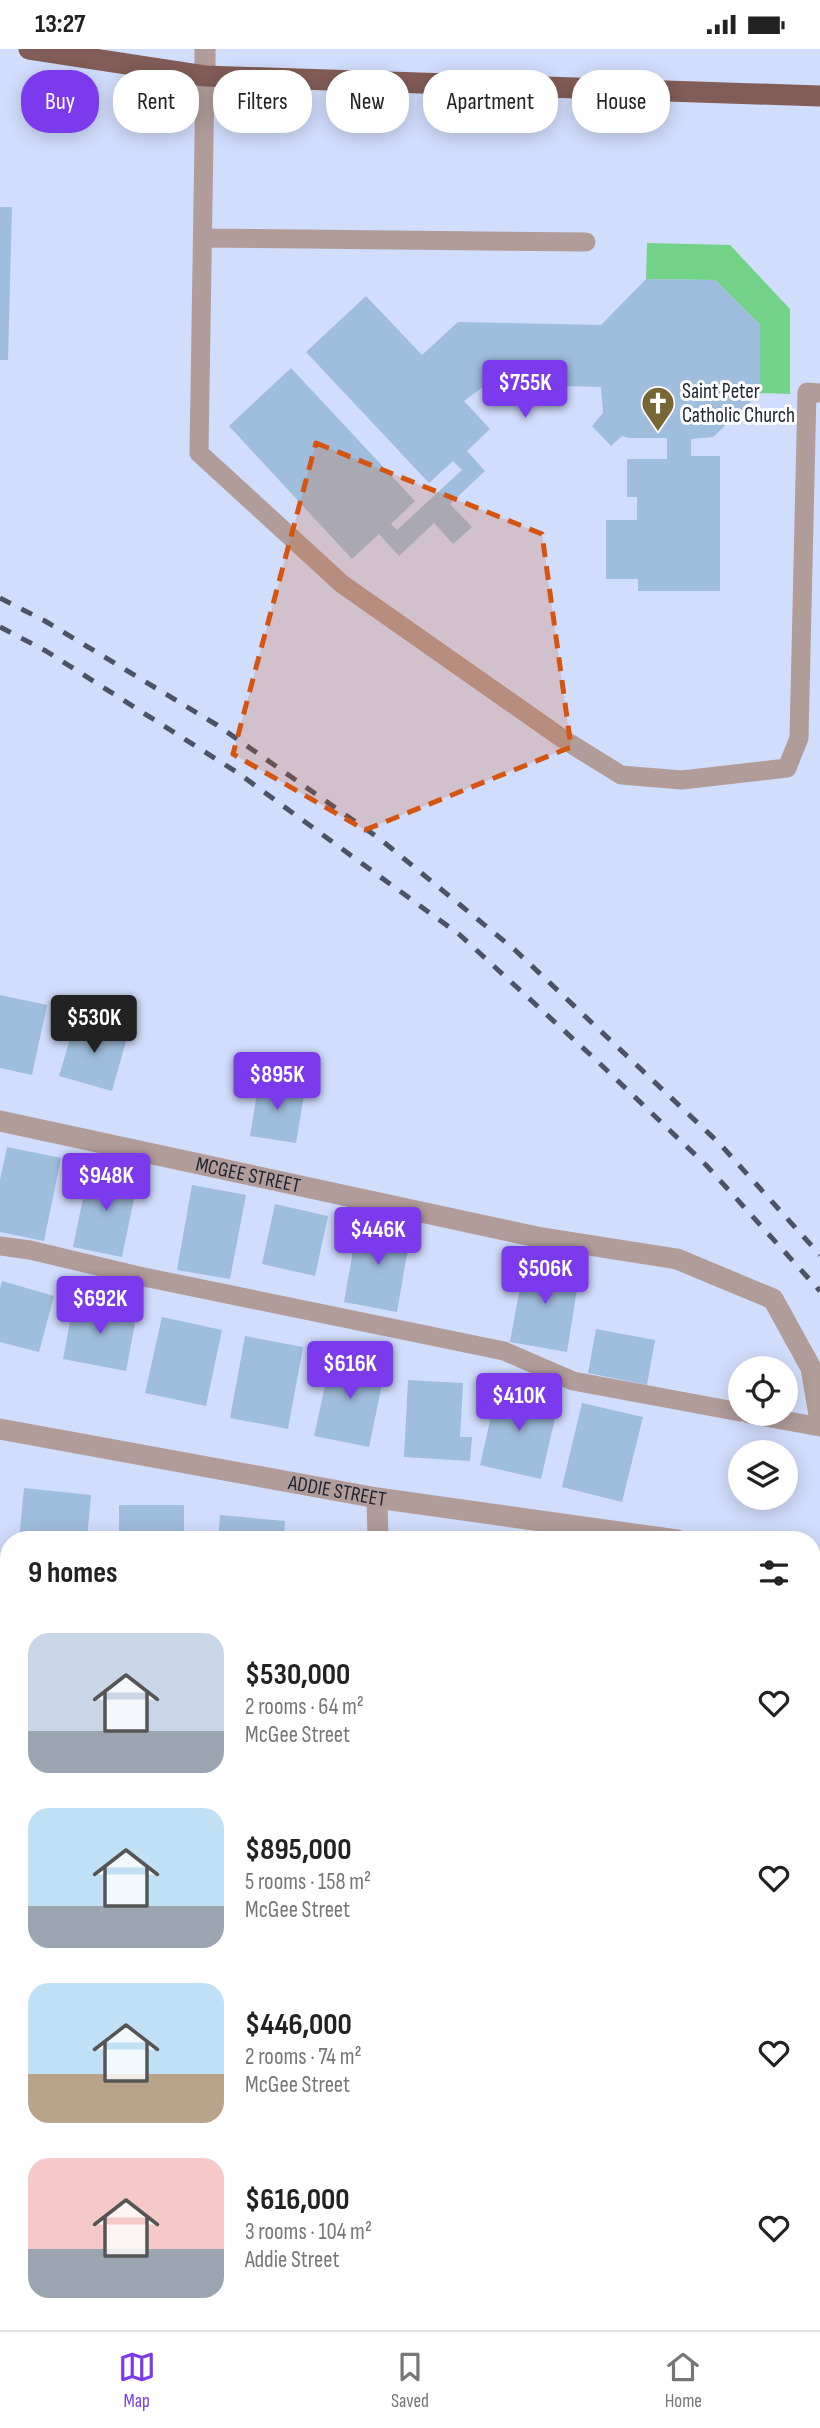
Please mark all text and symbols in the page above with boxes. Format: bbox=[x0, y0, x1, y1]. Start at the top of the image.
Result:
text: 13:27 bbox=[35, 9, 85, 40]
chip: Buy bbox=[21, 70, 99, 133]
chip: Rent bbox=[113, 70, 199, 133]
chip: Filters bbox=[213, 70, 312, 133]
chip: New bbox=[326, 70, 409, 133]
chip: Apartment bbox=[423, 70, 558, 133]
chip: House bbox=[572, 70, 670, 133]
pin: $755K bbox=[476, 361, 574, 420]
text: $755K bbox=[498, 369, 552, 397]
place label: Saint Peter Catholic Church bbox=[682, 379, 795, 428]
church icon: Saint Peter Catholic Church bbox=[639, 384, 677, 433]
pin: $530K bbox=[45, 995, 143, 1055]
text: $530K bbox=[67, 1004, 121, 1032]
pin: $895K bbox=[228, 1053, 326, 1112]
text: $895K bbox=[250, 1061, 304, 1089]
street label: MCGEE STREET bbox=[193, 1152, 303, 1199]
pin: $948K bbox=[57, 1153, 155, 1213]
text: $948K bbox=[78, 1162, 134, 1190]
pin: $446K bbox=[329, 1207, 427, 1267]
text: $446K bbox=[350, 1216, 406, 1244]
pin: $506K bbox=[496, 1247, 594, 1306]
text: $506K bbox=[518, 1255, 572, 1283]
pin: $692K bbox=[51, 1277, 149, 1336]
text: $692K bbox=[73, 1285, 127, 1313]
pin: $616K bbox=[301, 1341, 399, 1401]
text: $616K bbox=[323, 1350, 377, 1378]
map controls bbox=[728, 1356, 798, 1510]
button: locate bbox=[728, 1356, 798, 1426]
pin: $410K bbox=[470, 1373, 568, 1433]
text: $410K bbox=[492, 1382, 546, 1410]
button: layers bbox=[728, 1440, 798, 1510]
street label: ADDIE STREET bbox=[285, 1470, 388, 1512]
icon: filters bbox=[755, 1554, 793, 1592]
text: 9 homes bbox=[28, 1555, 118, 1591]
text: $530,000 bbox=[245, 1657, 350, 1693]
icon: home bbox=[84, 1661, 168, 1745]
icon: heart bbox=[755, 1684, 793, 1722]
text: 2 rooms · 64 m² bbox=[245, 1693, 364, 1721]
text: McGee Street bbox=[245, 1721, 350, 1749]
text: $895,000 bbox=[245, 1832, 351, 1868]
icon: home bbox=[84, 1836, 168, 1920]
icon: heart bbox=[755, 1859, 793, 1897]
text: 5 rooms · 158 m² bbox=[245, 1868, 371, 1896]
text: McGee Street bbox=[245, 1896, 350, 1924]
text: $446,000 bbox=[245, 2007, 352, 2043]
icon: home bbox=[84, 2011, 168, 2095]
icon: heart bbox=[755, 2034, 793, 2072]
text: 2 rooms · 74 m² bbox=[245, 2043, 362, 2071]
text: McGee Street bbox=[245, 2071, 350, 2099]
text: $616,000 bbox=[245, 2182, 350, 2218]
icon: home bbox=[84, 2186, 168, 2270]
icon: heart bbox=[755, 2209, 793, 2247]
text: 3 rooms · 104 m² bbox=[245, 2218, 372, 2246]
text: Addie Street bbox=[245, 2246, 339, 2274]
tab: Map bbox=[118, 2348, 156, 2413]
tab: Saved bbox=[391, 2348, 429, 2413]
tab: Home bbox=[664, 2348, 702, 2413]

